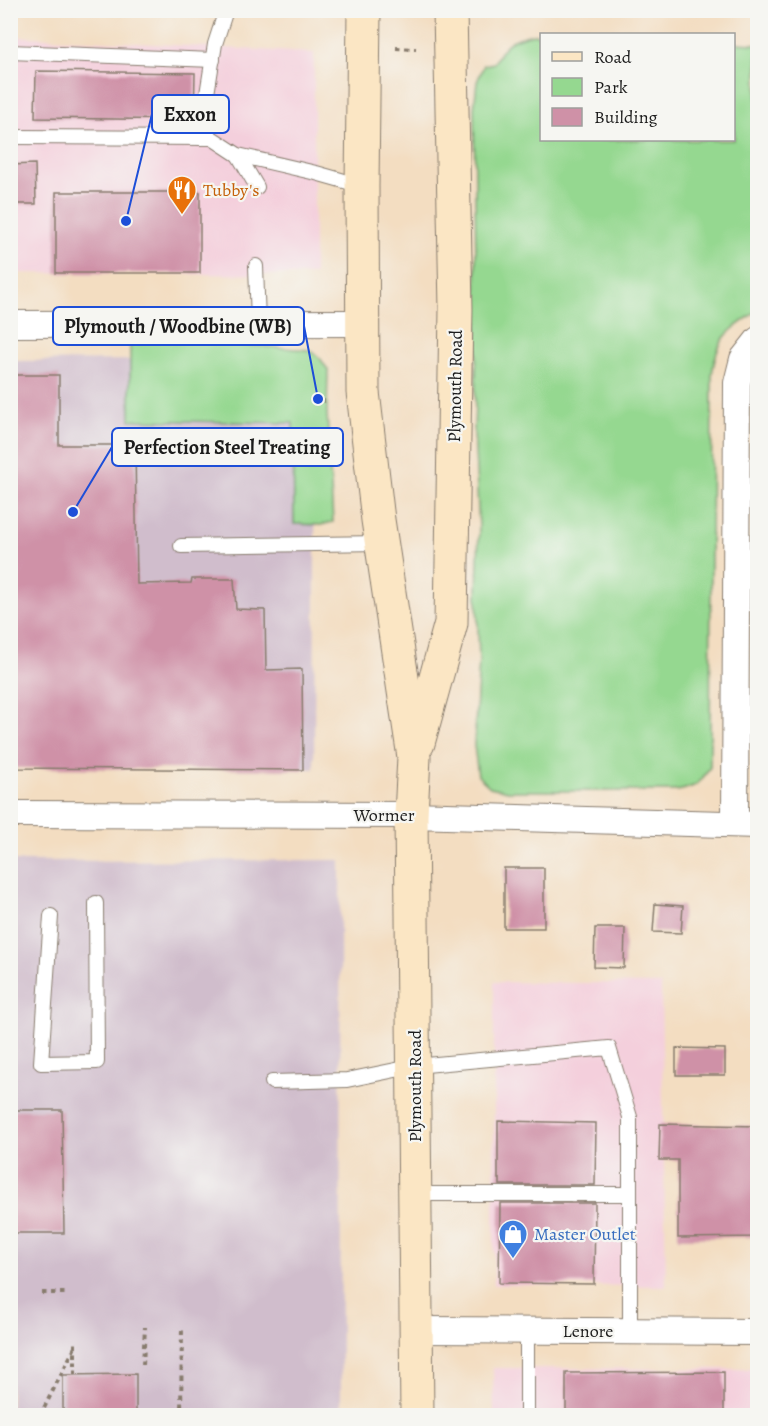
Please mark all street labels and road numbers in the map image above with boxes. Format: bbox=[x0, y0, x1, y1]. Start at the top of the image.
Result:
street label: Plymouth Road bbox=[442, 329, 468, 443]
street label: Wormer bbox=[352, 803, 415, 827]
street label: Plymouth Road bbox=[403, 1029, 427, 1142]
street label: Lenore bbox=[563, 1319, 613, 1343]

